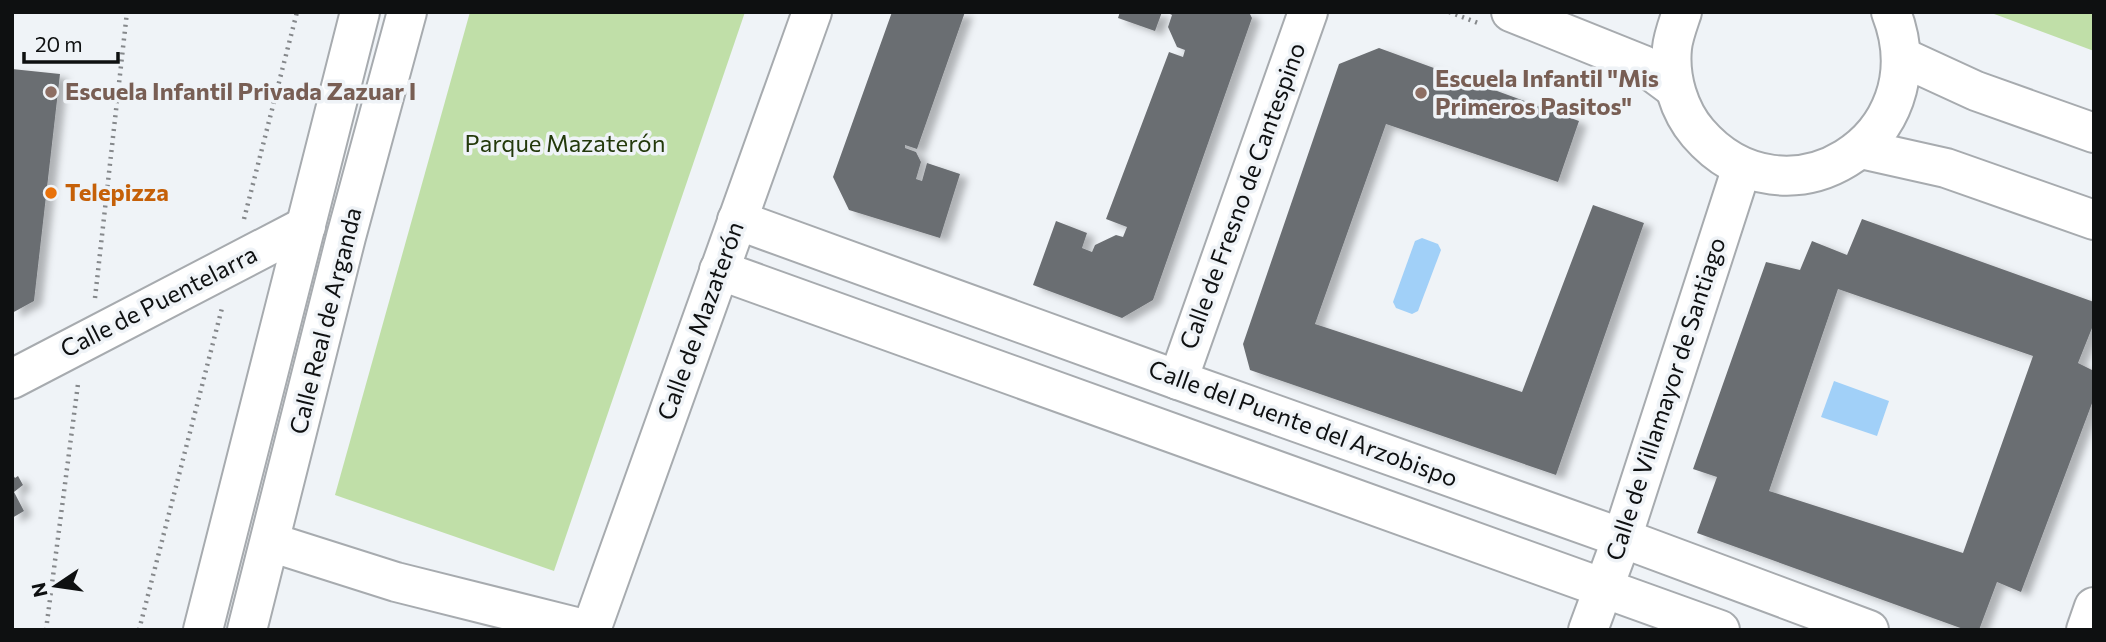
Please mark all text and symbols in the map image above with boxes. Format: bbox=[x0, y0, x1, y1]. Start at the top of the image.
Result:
scale bar bbox=[24, 21, 119, 65]
text: 20 m bbox=[35, 31, 83, 56]
street label: Calle de Fresno de Cantespino bbox=[1173, 38, 1311, 353]
place label: Escuela Infantil "Mis Primeros Pasitos" bbox=[1435, 63, 1659, 120]
place label: Escuela Infantil Privada Zazuar I bbox=[65, 76, 416, 105]
marker: Escuela Infantil Privada Zazuar I bbox=[43, 84, 59, 100]
marker: Escuela Infantil "Mis Primeros Pasitos" bbox=[1413, 85, 1429, 101]
park label: Parque Mazaterón bbox=[465, 128, 665, 157]
place label: Telepizza bbox=[65, 177, 169, 206]
marker: Telepizza bbox=[43, 185, 59, 201]
street label: Calle Real de Arganda bbox=[282, 204, 367, 437]
street label: Calle de Mazaterón bbox=[650, 217, 749, 424]
street label: Calle de Villamayor de Santiago bbox=[1599, 233, 1731, 564]
street label: Calle de Puentelarra bbox=[55, 239, 262, 363]
street label: Calle del Puente del Arzobispo bbox=[1145, 353, 1462, 492]
north arrow bbox=[21, 551, 91, 621]
text: N bbox=[26, 580, 52, 599]

